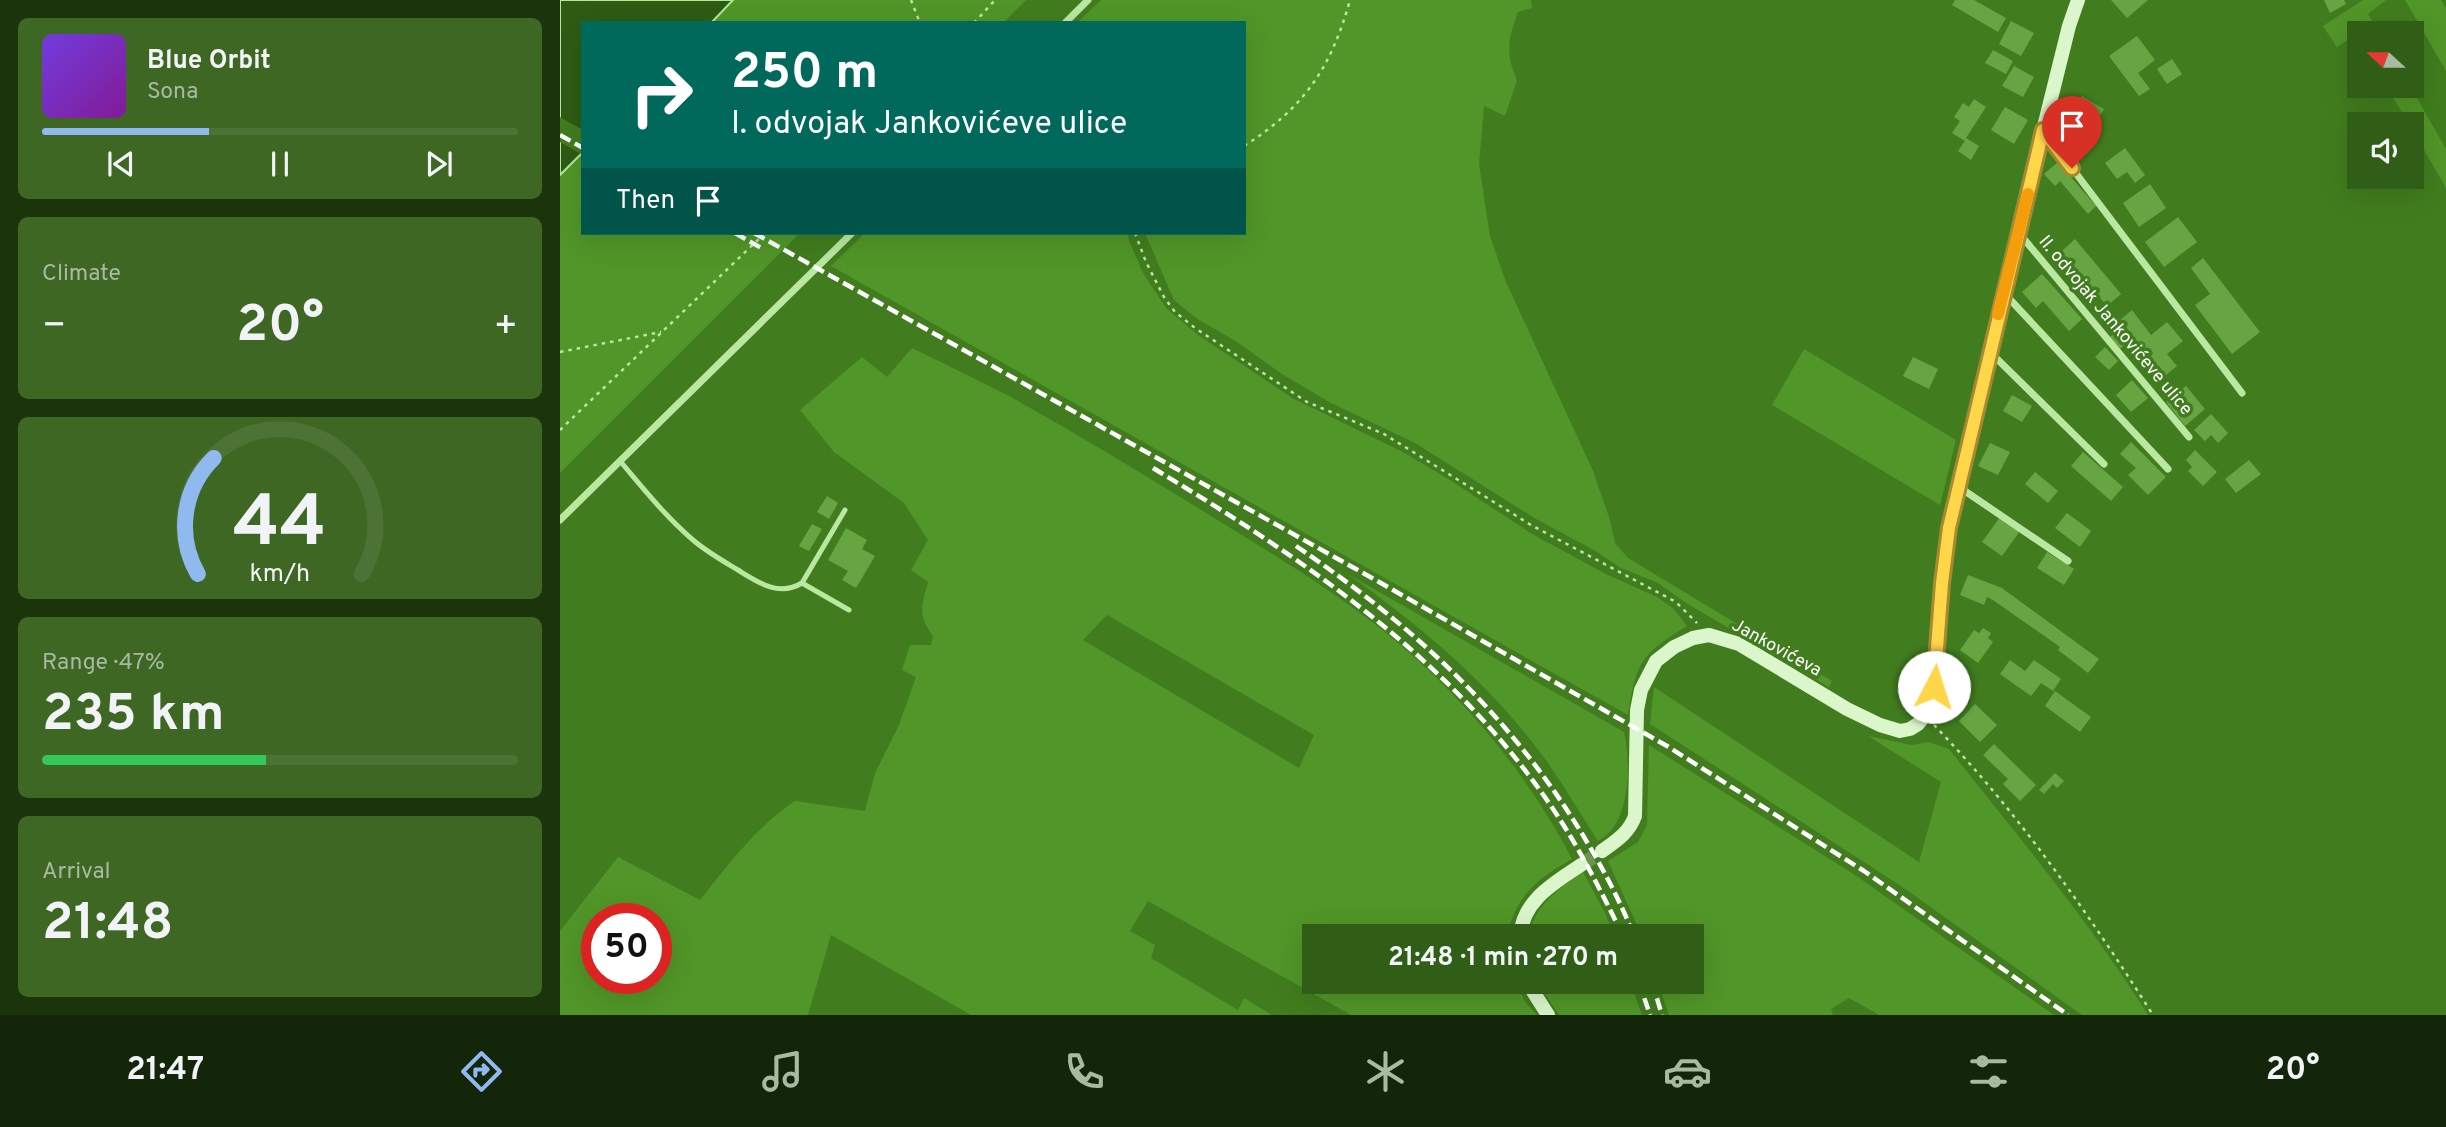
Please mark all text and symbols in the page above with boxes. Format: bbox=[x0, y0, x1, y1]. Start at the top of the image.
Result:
north arrow bbox=[2347, 21, 2424, 98]
map controls bbox=[2347, 21, 2424, 189]
text: 250 m bbox=[731, 44, 878, 106]
text: Blue Orbit bbox=[147, 45, 271, 78]
icon: right bbox=[616, 49, 707, 140]
text: Sona bbox=[147, 78, 198, 107]
pin bbox=[2042, 96, 2102, 168]
text: I. odvojak Jankovićeve ulice bbox=[731, 105, 1127, 145]
icon: arrive bbox=[2053, 107, 2091, 145]
button: sound bbox=[2347, 112, 2424, 189]
icon: previous bbox=[102, 145, 140, 183]
icon: pause bbox=[261, 145, 299, 183]
icon: next bbox=[420, 145, 458, 183]
icon: arrive bbox=[689, 182, 727, 220]
text: Then bbox=[616, 185, 675, 218]
street label: II. odvojak Jankovićeve ulice bbox=[2033, 231, 2197, 421]
text: Climate bbox=[42, 260, 121, 289]
text: 20° bbox=[236, 294, 324, 360]
text: − bbox=[42, 303, 67, 352]
text: + bbox=[493, 303, 518, 352]
text: 44 bbox=[233, 480, 327, 572]
text: km/h bbox=[250, 558, 310, 590]
street label: Jankovićeva bbox=[1727, 614, 1825, 682]
text: Range · 47% bbox=[42, 649, 165, 678]
position arrow bbox=[1897, 650, 1971, 724]
text: 235 km bbox=[42, 683, 224, 749]
text: Arrival bbox=[42, 858, 111, 887]
text: 21:48 bbox=[42, 892, 173, 958]
speed limit sign: 50 bbox=[581, 903, 672, 994]
text: 21:48 · 1 min · 270 m bbox=[1388, 942, 1618, 975]
icon: directions bbox=[457, 1047, 506, 1096]
icon: music bbox=[758, 1047, 807, 1096]
icon: phone bbox=[1060, 1047, 1109, 1096]
icon: climate bbox=[1361, 1047, 1410, 1096]
icon: car bbox=[1663, 1047, 1712, 1096]
icon: filters bbox=[1964, 1047, 2013, 1096]
text: 21:47 bbox=[126, 1051, 204, 1091]
text: 20° bbox=[2266, 1051, 2320, 1091]

